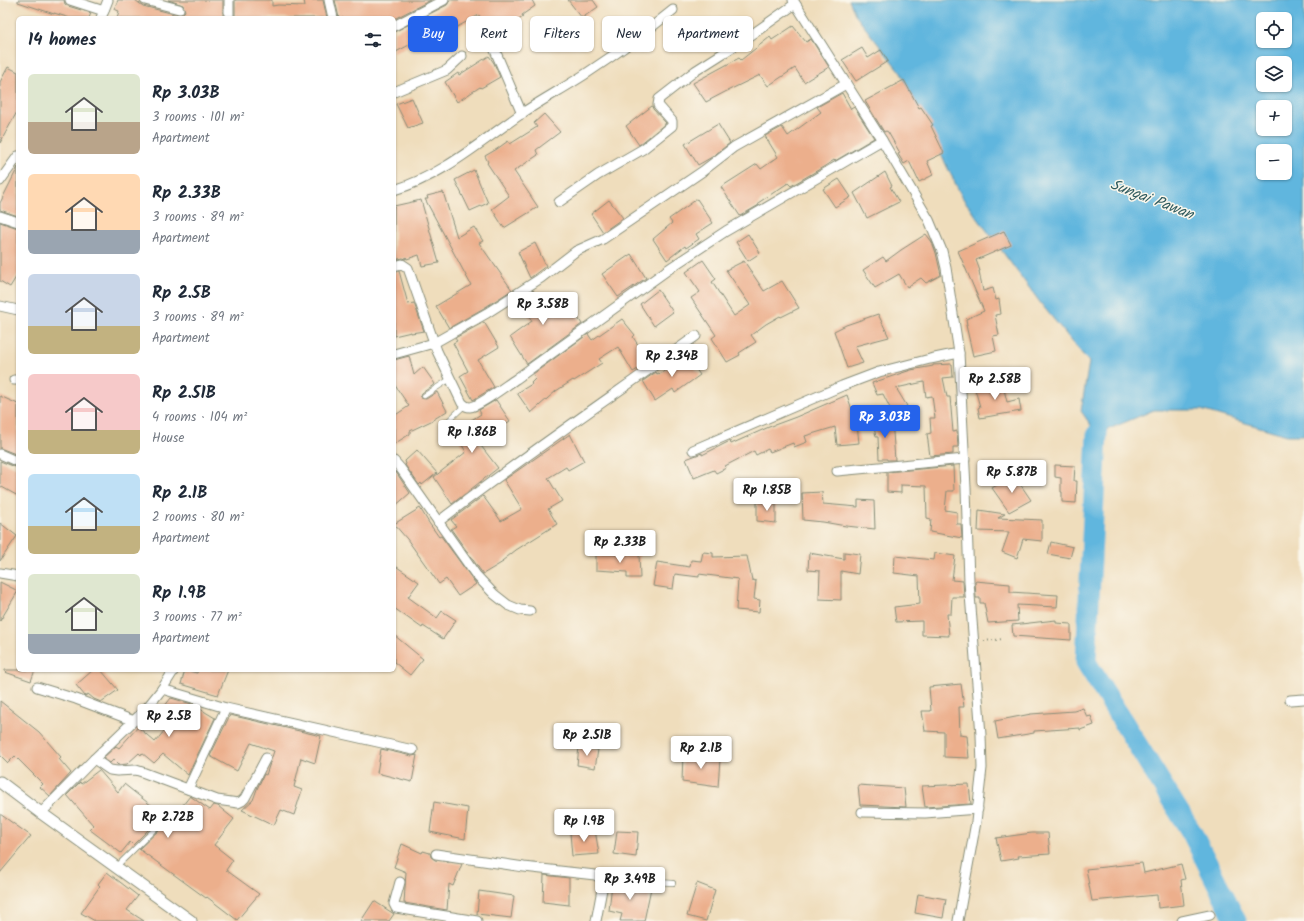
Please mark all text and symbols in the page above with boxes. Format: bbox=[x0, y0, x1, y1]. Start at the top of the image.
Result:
map controls bbox=[1256, 12, 1292, 180]
button: locate bbox=[1256, 12, 1292, 48]
chip: Buy bbox=[408, 16, 458, 52]
chip: Rent bbox=[466, 16, 522, 52]
chip: Filters bbox=[530, 16, 594, 52]
chip: New bbox=[602, 16, 655, 52]
chip: Apartment bbox=[663, 16, 753, 52]
text: 14 homes bbox=[28, 27, 96, 54]
icon: filters bbox=[362, 29, 384, 51]
button: layers bbox=[1256, 56, 1292, 92]
text: Rp 3.03B bbox=[152, 80, 220, 107]
icon: home bbox=[60, 90, 108, 138]
button: + bbox=[1256, 100, 1292, 136]
text: 3 rooms · 101 m² bbox=[152, 107, 244, 128]
text: Apartment bbox=[152, 128, 210, 149]
button: − bbox=[1256, 144, 1292, 180]
water label: Sungai Pawan bbox=[1107, 173, 1198, 227]
text: Rp 2.33B bbox=[152, 180, 221, 207]
icon: home bbox=[60, 190, 108, 238]
text: 3 rooms · 89 m² bbox=[152, 207, 244, 228]
text: Apartment bbox=[152, 228, 210, 249]
text: Rp 2.5B bbox=[152, 280, 211, 307]
icon: home bbox=[60, 290, 108, 338]
pin: Rp 3.58B bbox=[502, 292, 584, 326]
text: Rp 3.58B bbox=[517, 294, 569, 315]
text: 3 rooms · 89 m² bbox=[152, 307, 244, 328]
text: Apartment bbox=[152, 328, 210, 349]
pin: Rp 2.34B bbox=[631, 344, 713, 378]
text: Rp 2.34B bbox=[646, 346, 698, 367]
pin: Rp 2.58B bbox=[954, 367, 1036, 401]
text: Rp 2.58B bbox=[969, 369, 1021, 390]
text: Rp 2.51B bbox=[152, 380, 216, 407]
icon: home bbox=[60, 390, 108, 438]
pin: Rp 3.03B bbox=[844, 405, 926, 439]
text: 4 rooms · 104 m² bbox=[152, 407, 247, 428]
text: Rp 3.03B bbox=[859, 407, 911, 428]
pin: Rp 1.86B bbox=[431, 420, 513, 454]
text: Rp 1.86B bbox=[447, 422, 497, 443]
text: House bbox=[152, 428, 184, 449]
pin: Rp 5.87B bbox=[971, 460, 1053, 494]
text: Rp 5.87B bbox=[986, 462, 1038, 483]
pin: Rp 1.85B bbox=[726, 478, 808, 512]
text: Rp 2.1B bbox=[152, 480, 208, 507]
text: Rp 1.85B bbox=[742, 480, 792, 501]
icon: home bbox=[60, 490, 108, 538]
text: 2 rooms · 80 m² bbox=[152, 507, 244, 528]
text: Apartment bbox=[152, 528, 210, 549]
pin: Rp 2.33B bbox=[579, 530, 661, 564]
text: Rp 2.33B bbox=[594, 532, 646, 553]
text: Rp 1.9B bbox=[152, 580, 206, 607]
icon: home bbox=[60, 590, 108, 638]
text: 3 rooms · 77 m² bbox=[152, 607, 242, 628]
text: Apartment bbox=[152, 628, 210, 649]
pin: Rp 2.5B bbox=[132, 704, 206, 738]
text: Rp 2.5B bbox=[146, 706, 192, 727]
pin: Rp 2.51B bbox=[546, 723, 628, 757]
text: Rp 2.51B bbox=[562, 725, 612, 746]
pin: Rp 2.1B bbox=[664, 736, 738, 770]
text: Rp 2.1B bbox=[680, 738, 722, 759]
pin: Rp 2.72B bbox=[127, 805, 209, 839]
text: Rp 2.72B bbox=[142, 807, 194, 828]
pin: Rp 1.9B bbox=[547, 809, 621, 843]
text: Rp 1.9B bbox=[563, 811, 605, 832]
pin: Rp 3.49B bbox=[589, 867, 671, 901]
text: Rp 3.49B bbox=[604, 869, 656, 890]

